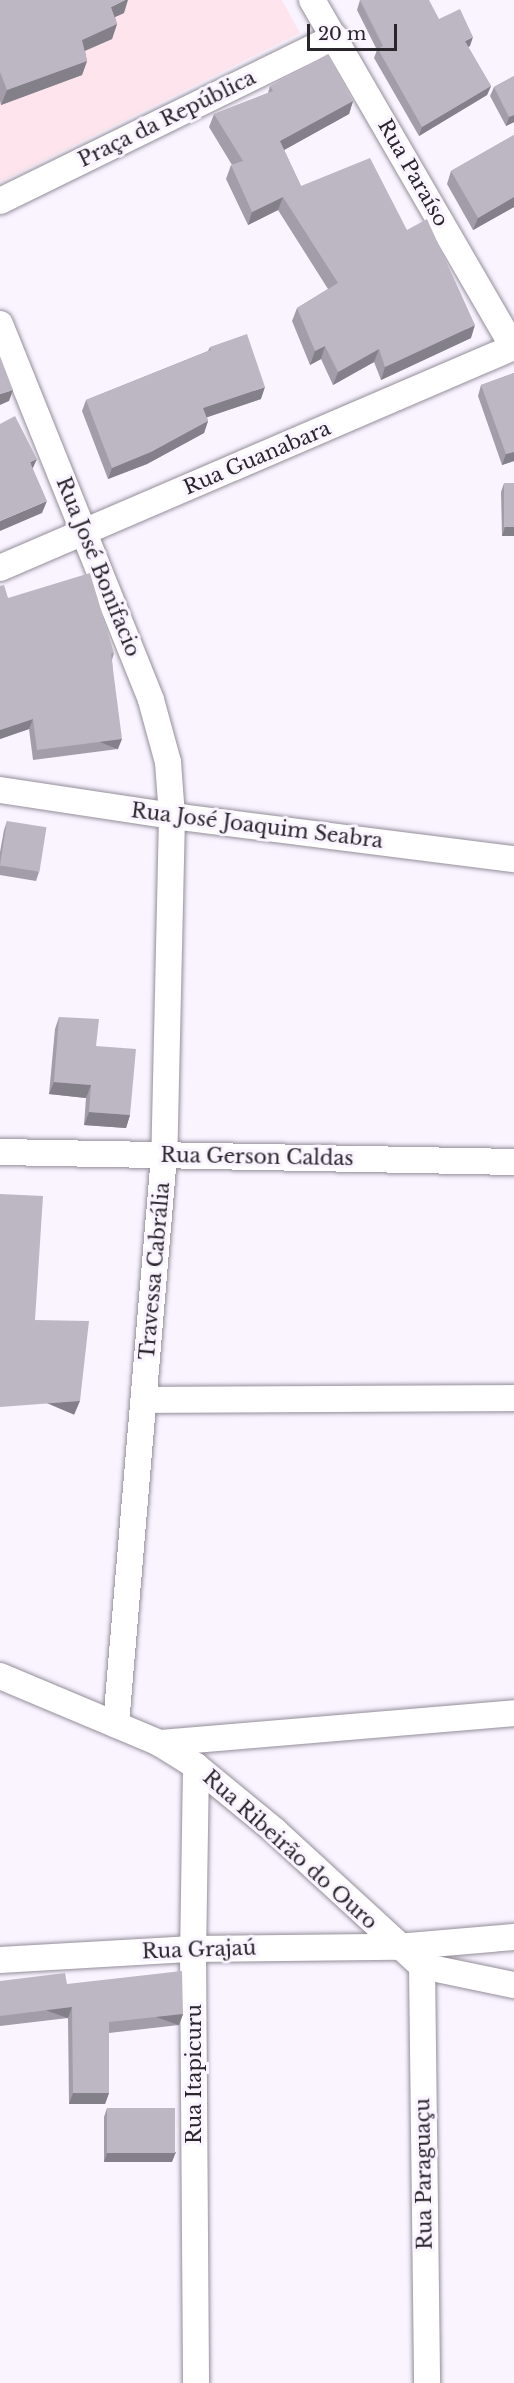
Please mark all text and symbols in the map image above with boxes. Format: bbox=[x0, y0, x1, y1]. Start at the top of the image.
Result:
scale bar bbox=[310, 12, 400, 50]
text: 20 m bbox=[318, 23, 366, 45]
street label: Praça da República bbox=[74, 66, 260, 172]
street label: Rua Paraíso bbox=[373, 115, 453, 231]
street label: Rua Guanabara bbox=[180, 416, 334, 500]
street label: Rua José Bonifacio bbox=[51, 474, 145, 660]
street label: Rua José Joaquim Seabra bbox=[130, 799, 384, 853]
street label: Rua Gerson Caldas bbox=[160, 1143, 354, 1171]
street label: Travessa Cabrália bbox=[135, 1181, 175, 1361]
street label: Rua Ribeirão do Ouro bbox=[198, 1765, 382, 1935]
street label: Rua Grajaú bbox=[141, 1936, 257, 1964]
street label: Rua Itapicuru bbox=[182, 2004, 206, 2144]
street label: Rua Paraguaçu bbox=[411, 2098, 437, 2250]

